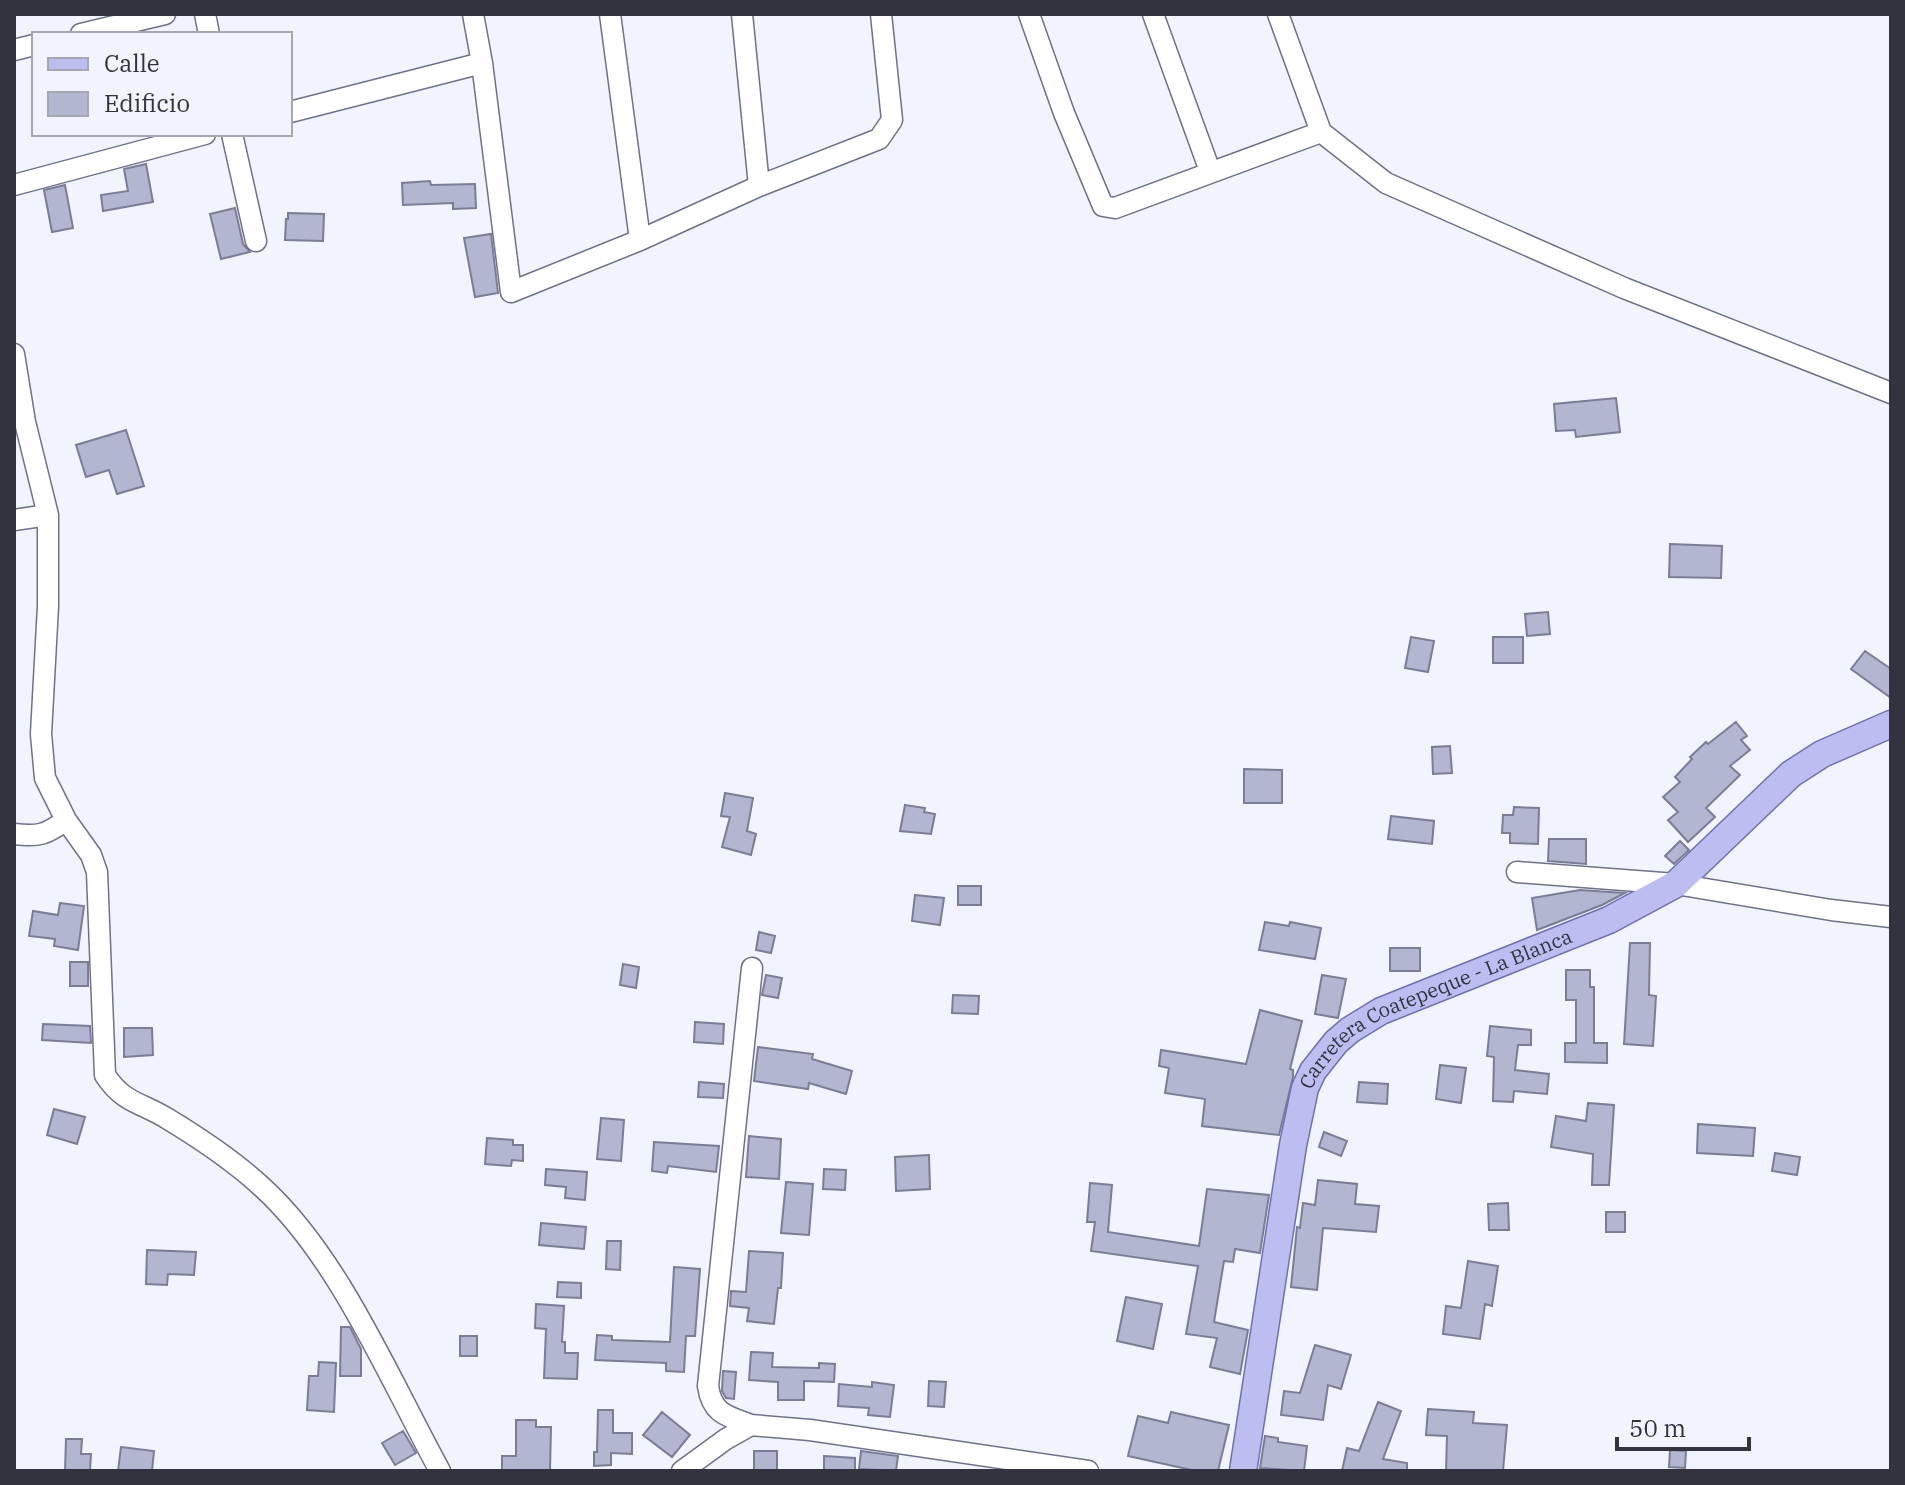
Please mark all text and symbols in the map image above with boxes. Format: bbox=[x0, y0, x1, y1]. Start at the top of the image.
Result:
legend bbox=[32, 32, 292, 136]
text: Calle bbox=[104, 47, 160, 79]
text: Edificio bbox=[104, 87, 190, 119]
street label: Carretera Coatepeque - La Blanca bbox=[1293, 922, 1576, 1093]
scale bar bbox=[1617, 1401, 1749, 1451]
text: 50 m bbox=[1629, 1412, 1686, 1444]

